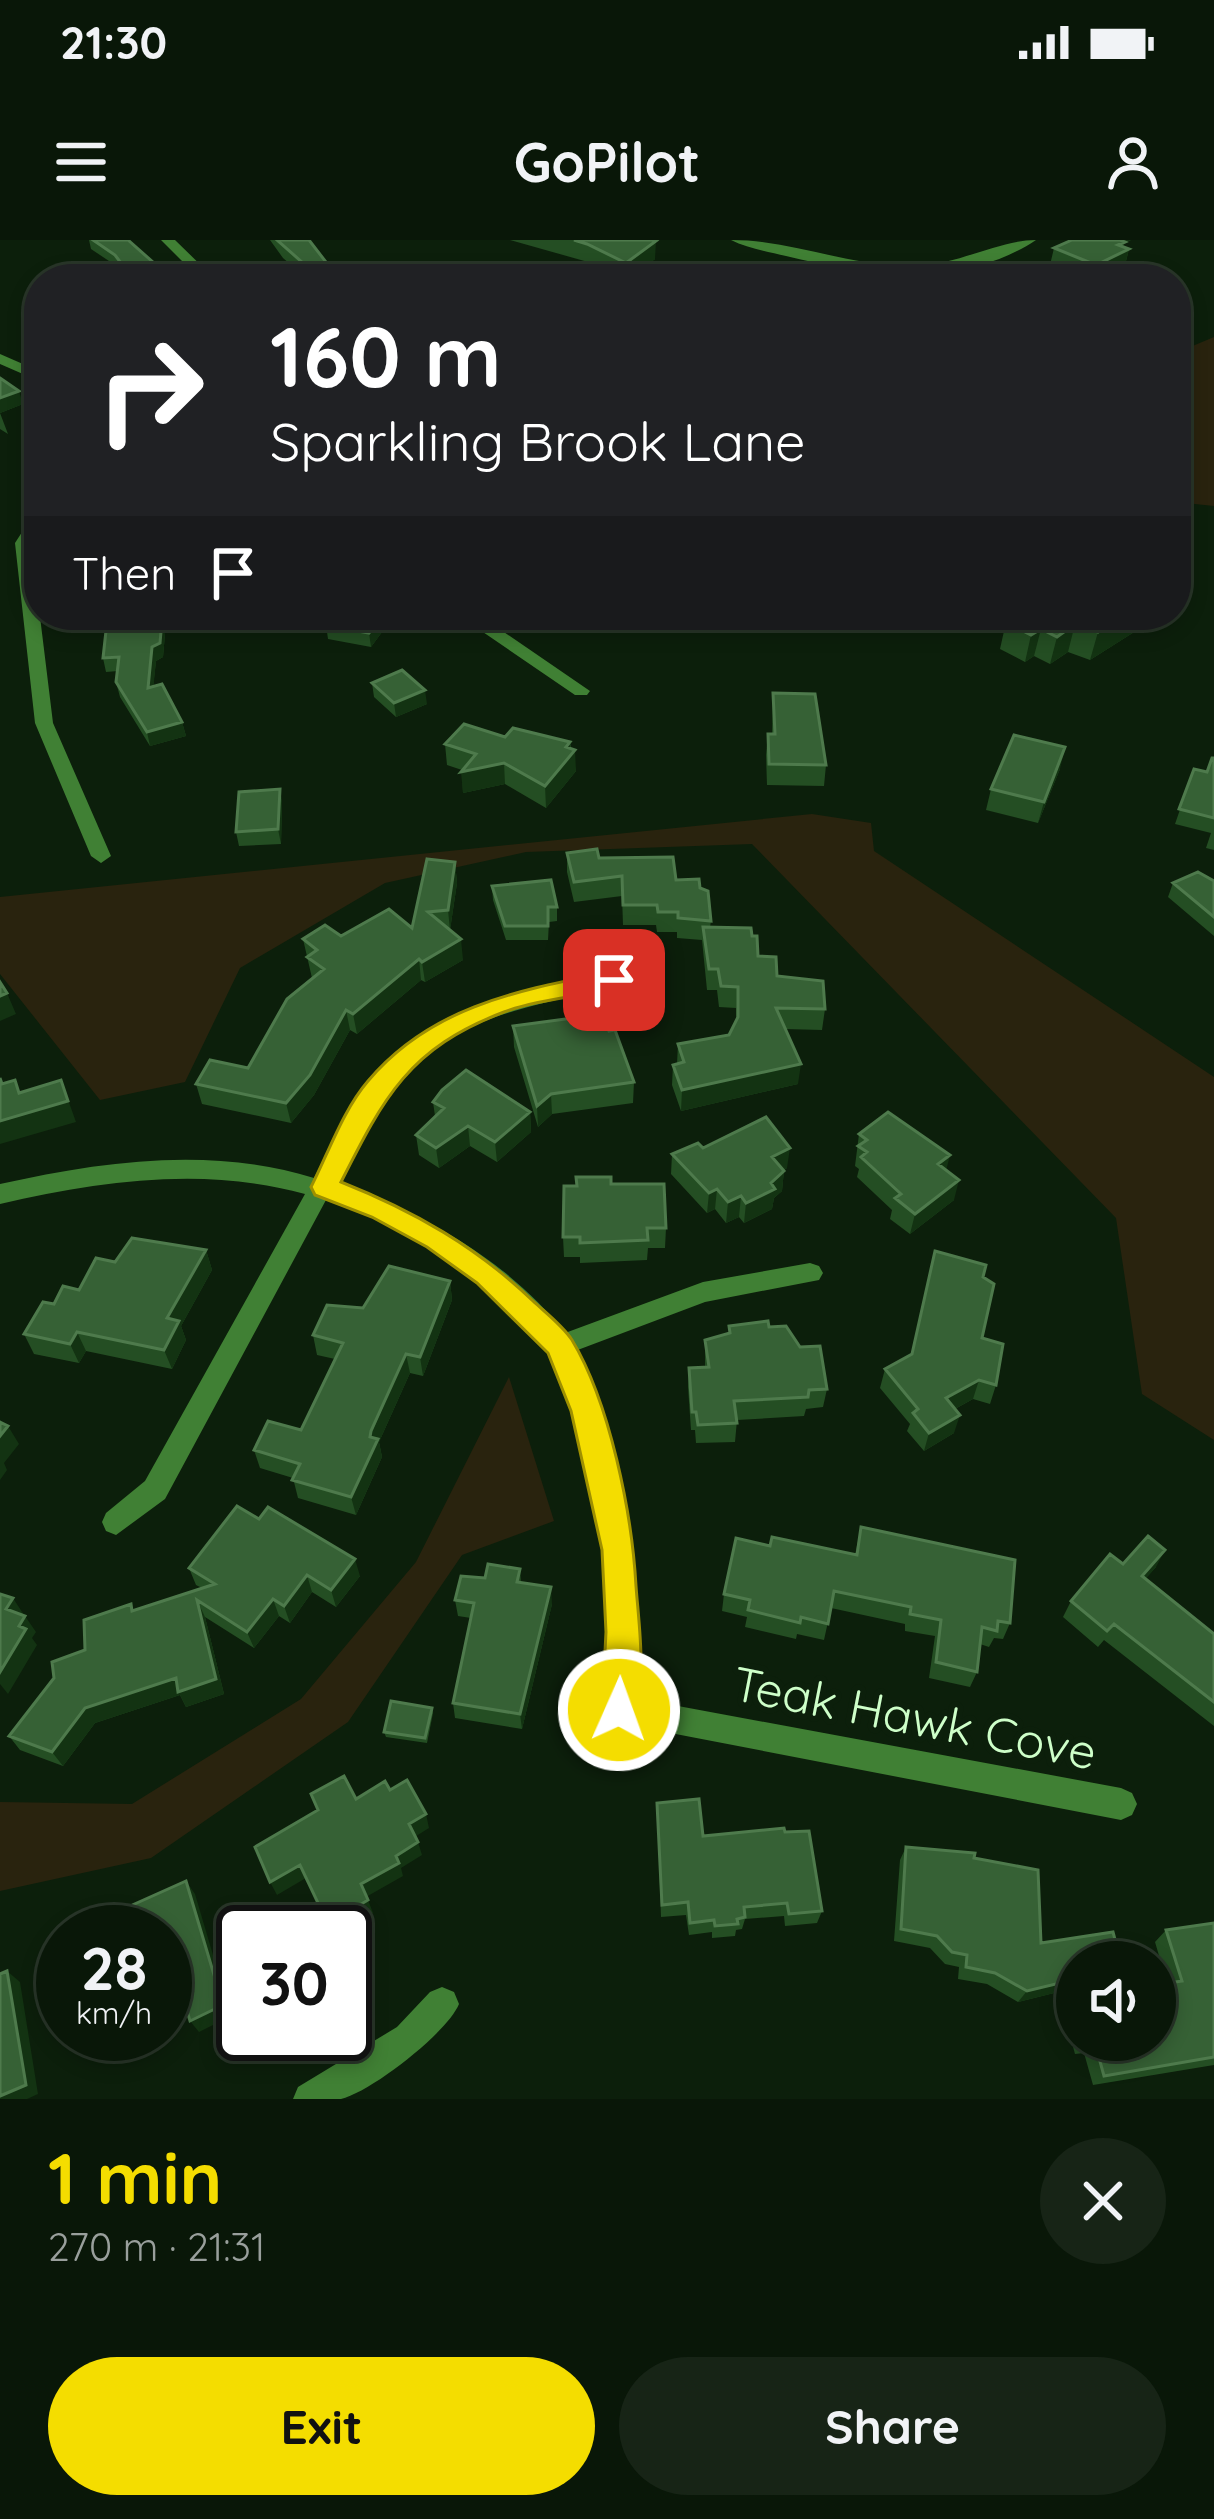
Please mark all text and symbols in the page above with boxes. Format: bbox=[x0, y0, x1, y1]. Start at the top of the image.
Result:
text: 21:30 bbox=[60, 14, 167, 70]
text: GoPilot bbox=[514, 128, 700, 196]
icon: menu bbox=[48, 129, 114, 195]
icon: person bbox=[1100, 129, 1166, 195]
text: 160 m bbox=[270, 303, 502, 408]
icon: right bbox=[72, 312, 228, 468]
text: Sparkling Brook Lane bbox=[270, 407, 806, 475]
icon: arrive bbox=[200, 540, 266, 606]
text: Then bbox=[72, 545, 176, 601]
pin bbox=[563, 929, 665, 1031]
icon: arrive bbox=[581, 947, 647, 1013]
position arrow bbox=[556, 1647, 682, 1773]
street label: Teak Hawk Cove bbox=[728, 1652, 1102, 1782]
speed limit sign: 30 bbox=[216, 1905, 372, 2061]
text: 28 bbox=[80, 1930, 148, 2005]
map controls bbox=[1056, 1941, 1176, 2061]
button: sound bbox=[1056, 1941, 1176, 2061]
text: km/h bbox=[76, 1994, 152, 2032]
text: 1 min bbox=[48, 2132, 222, 2222]
button: close bbox=[1040, 2138, 1166, 2264]
text: 270 m · 21:31 bbox=[48, 2222, 265, 2271]
button: Exit bbox=[48, 2357, 595, 2495]
button: Share bbox=[619, 2357, 1166, 2495]

